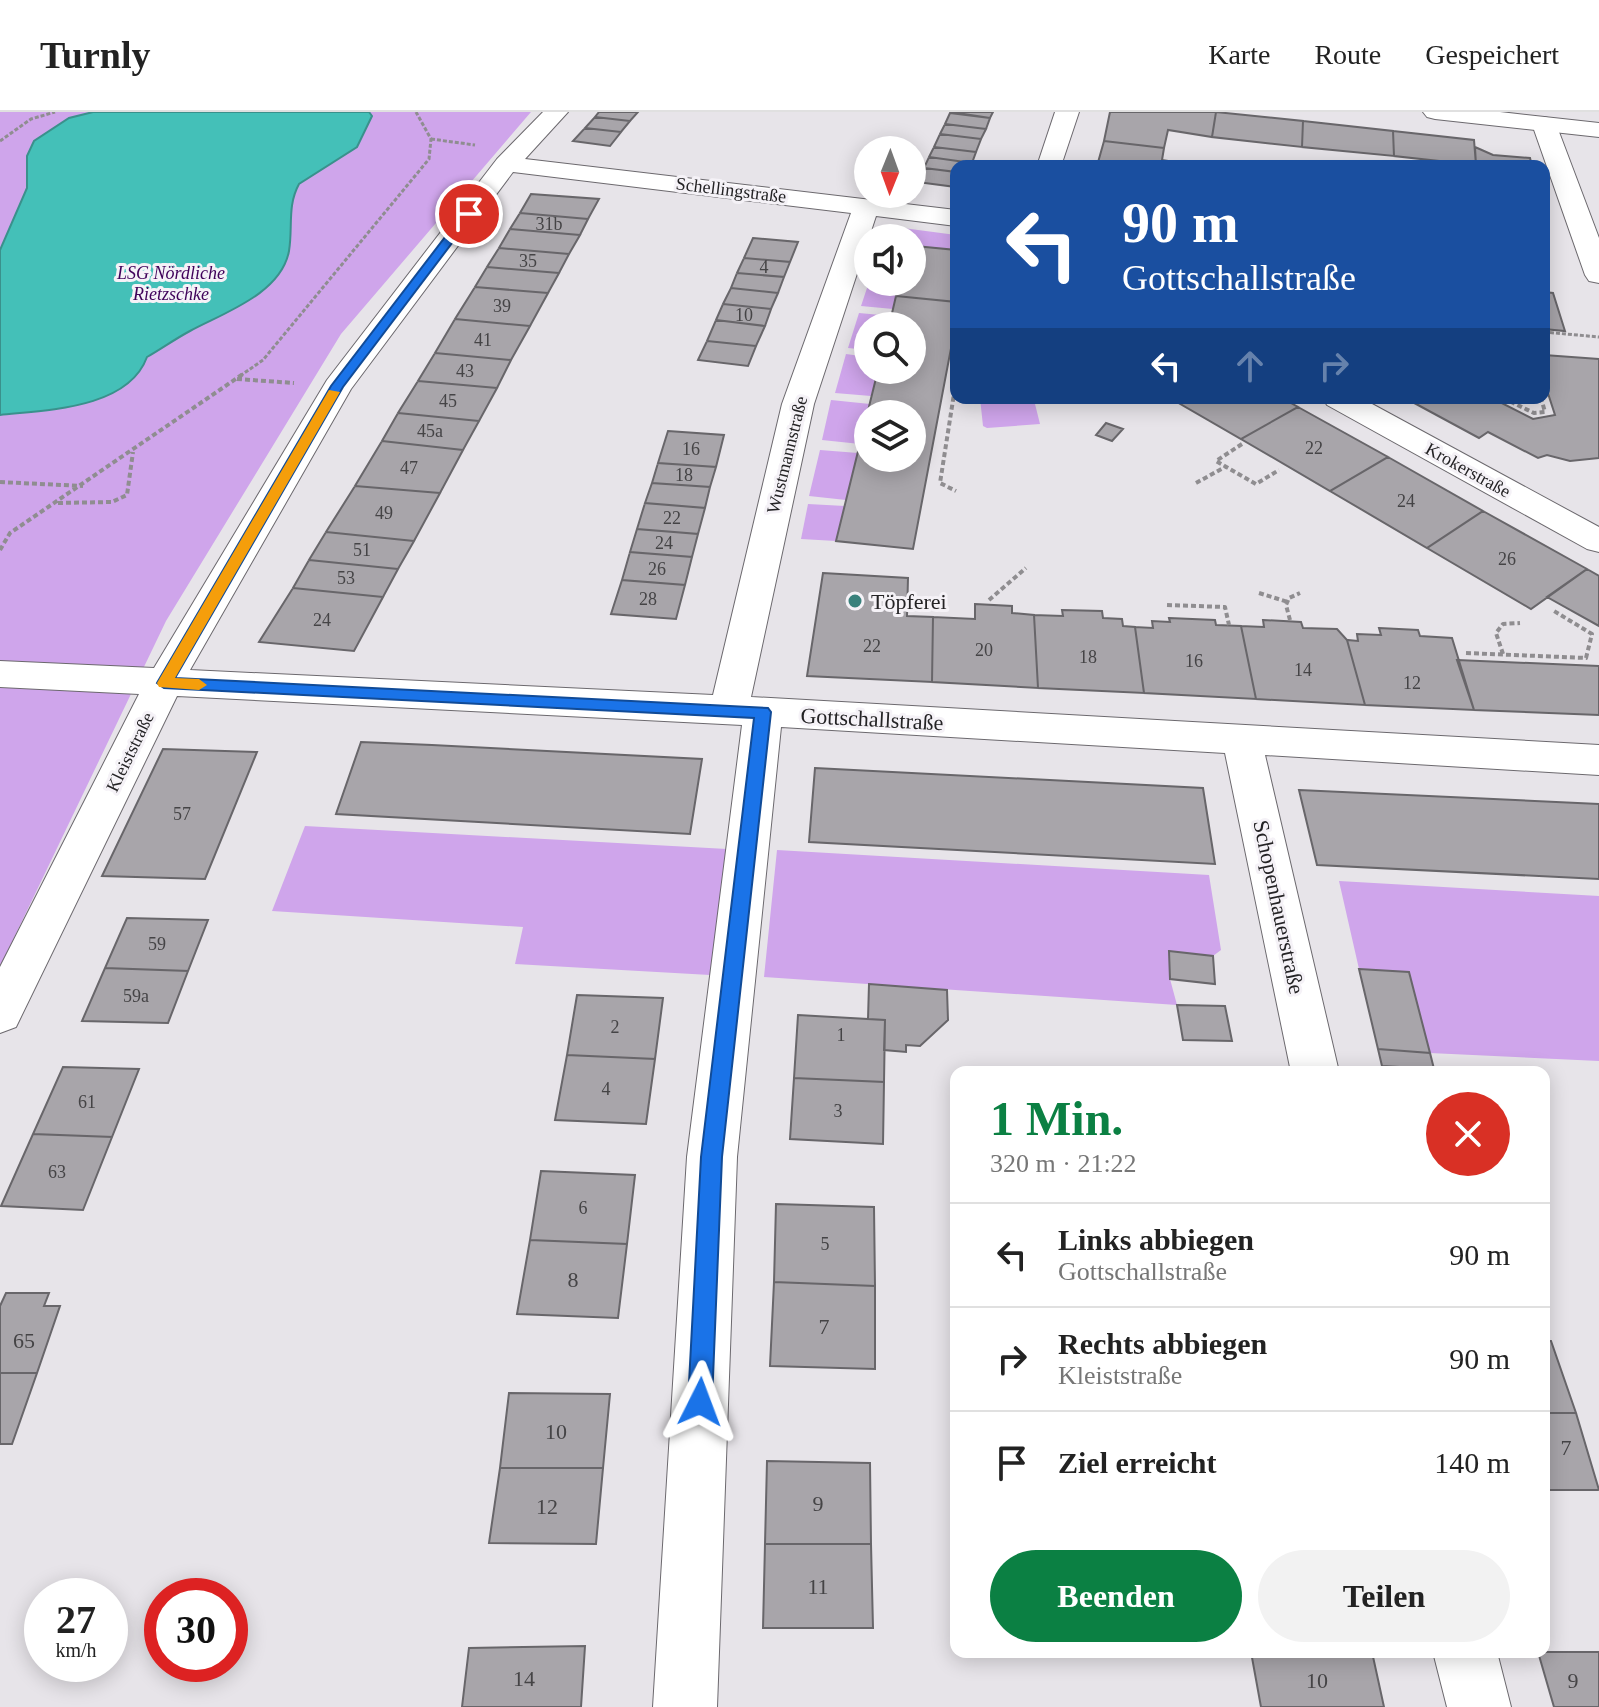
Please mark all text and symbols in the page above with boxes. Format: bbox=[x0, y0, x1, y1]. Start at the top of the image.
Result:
text: Turnly bbox=[40, 34, 151, 76]
text: Karte bbox=[1208, 39, 1270, 70]
text: Route bbox=[1314, 39, 1381, 70]
text: Gespeichert bbox=[1425, 39, 1559, 70]
north arrow bbox=[854, 136, 926, 208]
map controls bbox=[854, 136, 926, 472]
street label: Schellingstraße bbox=[675, 173, 787, 207]
pin bbox=[435, 180, 503, 248]
icon: arrive bbox=[447, 192, 491, 236]
icon: left bbox=[990, 192, 1094, 296]
text: 90 m bbox=[1122, 192, 1239, 254]
house number: 31b bbox=[536, 214, 563, 234]
button: sound bbox=[854, 224, 926, 296]
house number: 35 bbox=[519, 251, 537, 271]
house number: 4 bbox=[760, 257, 769, 277]
text: Gottschallstraße bbox=[1122, 258, 1356, 298]
park label: LSG Nördliche Rietzschke bbox=[116, 263, 225, 304]
house number: 39 bbox=[493, 296, 511, 316]
house number: 10 bbox=[735, 305, 753, 325]
button: search bbox=[854, 312, 926, 384]
house number: 41 bbox=[474, 330, 492, 350]
icon: left bbox=[1144, 344, 1188, 388]
icon: ahead bbox=[1228, 344, 1272, 388]
icon: right bbox=[1312, 344, 1356, 388]
house number: 43 bbox=[456, 361, 474, 381]
house number: 45 bbox=[439, 391, 457, 411]
street label: Wustmannstraße bbox=[763, 394, 811, 516]
button: layers bbox=[854, 400, 926, 472]
house number: 45a bbox=[417, 421, 443, 441]
house number: 22 bbox=[1305, 438, 1323, 458]
street label: Krokerstraße bbox=[1422, 438, 1514, 502]
house number: 16 bbox=[682, 439, 700, 459]
house number: 47 bbox=[400, 458, 418, 478]
house number: 18 bbox=[675, 465, 693, 485]
house number: 24 bbox=[1397, 491, 1415, 511]
house number: 49 bbox=[375, 503, 393, 523]
house number: 22 bbox=[663, 508, 681, 528]
house number: 24 bbox=[655, 533, 673, 553]
house number: 51 bbox=[353, 540, 371, 560]
house number: 26 bbox=[1498, 549, 1516, 569]
house number: 26 bbox=[648, 559, 666, 579]
house number: 53 bbox=[337, 568, 355, 588]
house number: 28 bbox=[639, 589, 657, 609]
place label: Töpferei bbox=[871, 589, 947, 614]
marker: Töpferei bbox=[846, 592, 864, 610]
house number: 24 bbox=[313, 610, 331, 630]
house number: 22 bbox=[863, 636, 881, 656]
house number: 20 bbox=[975, 640, 993, 660]
house number: 18 bbox=[1079, 647, 1097, 667]
house number: 16 bbox=[1185, 651, 1203, 671]
house number: 14 bbox=[1294, 660, 1312, 680]
house number: 12 bbox=[1403, 673, 1421, 693]
street label: Gottschallstraße bbox=[800, 703, 944, 735]
street label: Kleiststraße bbox=[102, 709, 158, 795]
house number: 57 bbox=[173, 804, 191, 824]
street label: Schopenhauerstraße bbox=[1248, 818, 1310, 996]
house number: 59 bbox=[148, 934, 166, 954]
house number: 59a bbox=[123, 986, 149, 1006]
house number: 2 bbox=[611, 1017, 620, 1037]
house number: 1 bbox=[837, 1025, 846, 1045]
house number: 4 bbox=[602, 1079, 611, 1099]
house number: 61 bbox=[78, 1092, 96, 1112]
text: 1 Min. bbox=[990, 1092, 1123, 1145]
button: close bbox=[1426, 1092, 1510, 1176]
house number: 3 bbox=[834, 1101, 843, 1121]
text: 320 m · 21:22 bbox=[990, 1149, 1137, 1178]
house number: 63 bbox=[48, 1162, 66, 1182]
house number: 6 bbox=[579, 1198, 588, 1218]
text: Links abbiegen bbox=[1058, 1223, 1254, 1256]
icon: left bbox=[990, 1233, 1034, 1277]
house number: 5 bbox=[821, 1234, 830, 1254]
text: 90 m bbox=[1449, 1238, 1510, 1271]
text: Gottschallstraße bbox=[1058, 1257, 1227, 1286]
house number: 8 bbox=[568, 1267, 579, 1292]
house number: 7 bbox=[819, 1314, 830, 1339]
text: Rechts abbiegen bbox=[1058, 1327, 1267, 1360]
house number: 65 bbox=[13, 1328, 35, 1353]
icon: right bbox=[990, 1337, 1034, 1381]
text: 90 m bbox=[1449, 1342, 1510, 1375]
position arrow bbox=[658, 1360, 742, 1444]
text: Kleiststraße bbox=[1058, 1361, 1182, 1390]
house number: 10 bbox=[545, 1419, 567, 1444]
house number: 7 bbox=[1561, 1435, 1572, 1460]
icon: arrive bbox=[990, 1441, 1034, 1485]
text: Ziel erreicht bbox=[1058, 1446, 1217, 1479]
text: 140 m bbox=[1434, 1446, 1510, 1479]
house number: 9 bbox=[813, 1491, 824, 1516]
house number: 12 bbox=[536, 1494, 558, 1519]
button: Beenden bbox=[990, 1550, 1242, 1642]
button: Teilen bbox=[1258, 1550, 1510, 1642]
house number: 11 bbox=[807, 1574, 829, 1599]
speed limit sign: 30 bbox=[144, 1578, 248, 1682]
text: 27 bbox=[56, 1597, 96, 1642]
text: km/h bbox=[55, 1639, 97, 1661]
house number: 14 bbox=[513, 1666, 535, 1691]
house number: 10 bbox=[1306, 1668, 1328, 1693]
house number: 9 bbox=[1568, 1668, 1579, 1693]

